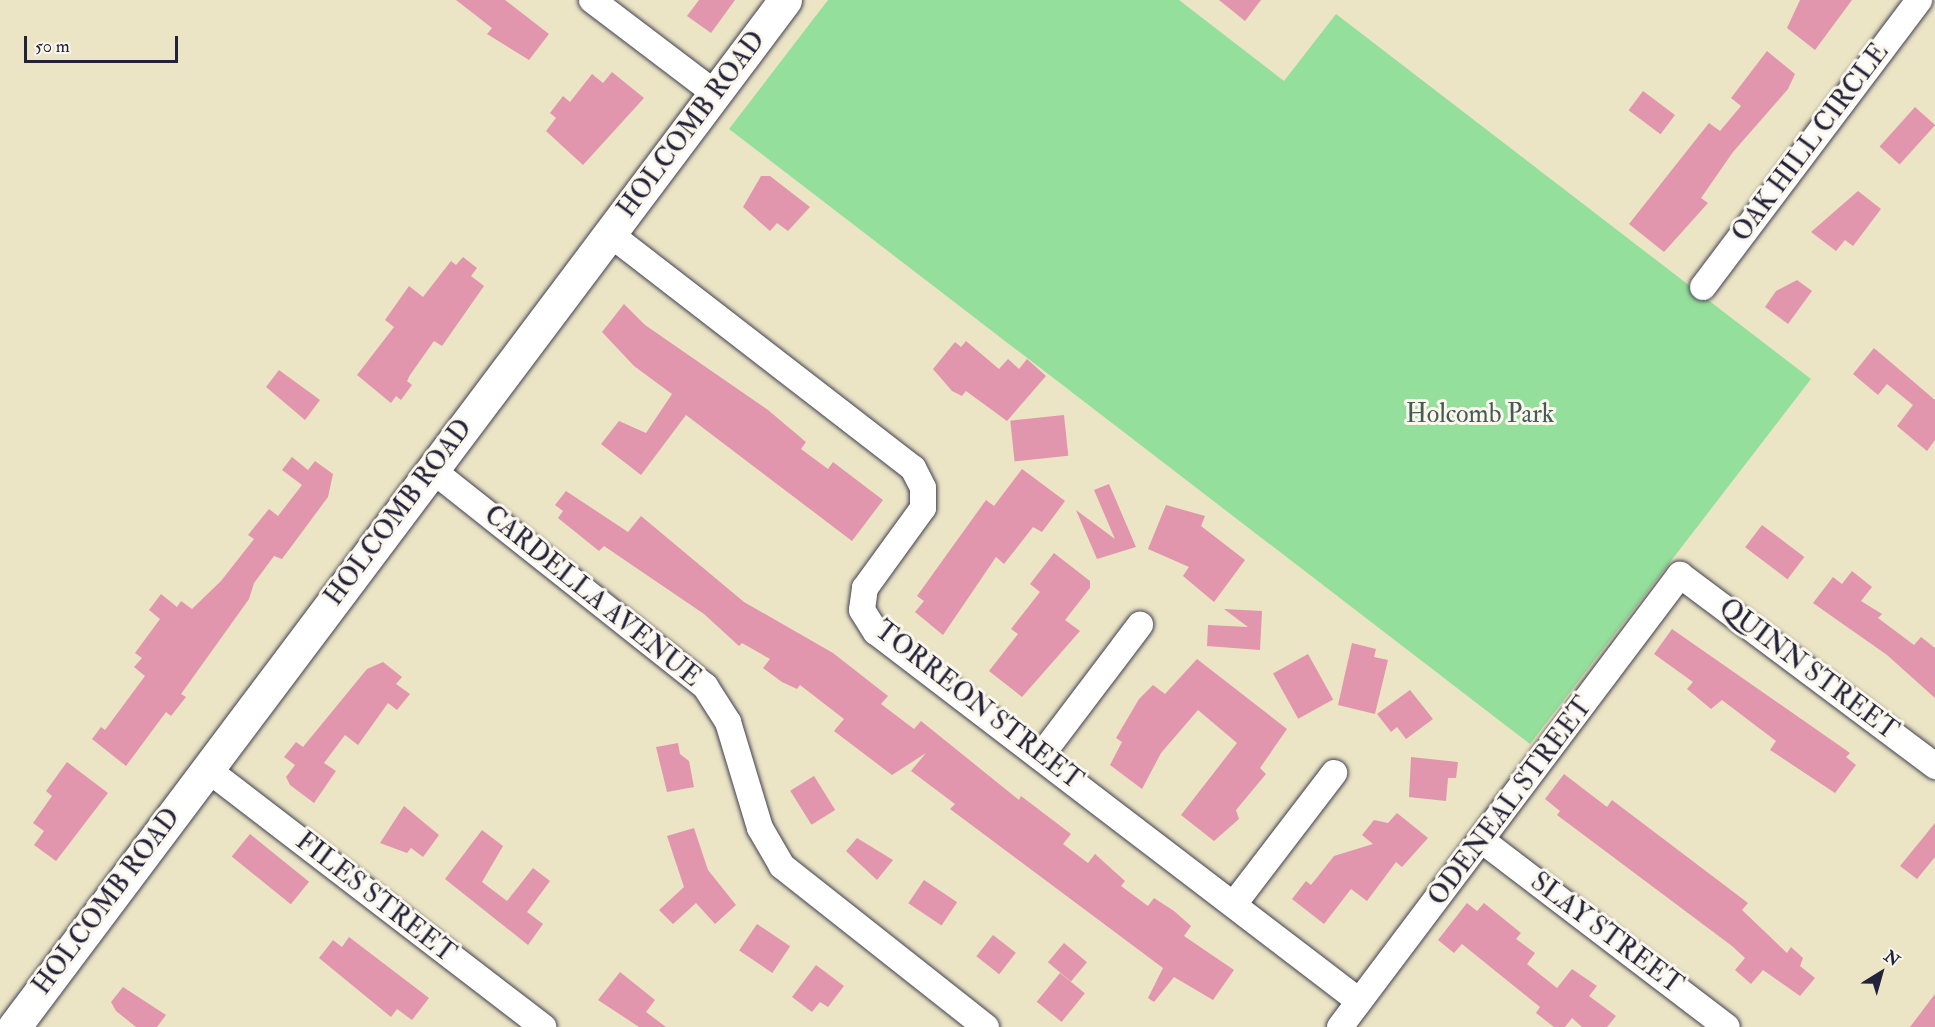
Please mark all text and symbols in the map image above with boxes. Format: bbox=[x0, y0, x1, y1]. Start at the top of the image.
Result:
scale bar bbox=[27, 24, 182, 62]
street label: HOLCOMB ROAD bbox=[612, 26, 772, 224]
text: 50 m bbox=[35, 35, 70, 58]
street label: OAK HILL CIRCLE bbox=[1726, 38, 1896, 248]
park label: Holcomb Park bbox=[1406, 399, 1554, 431]
street label: HOLCOMB ROAD bbox=[319, 414, 479, 612]
street label: CARDELLA AVENUE bbox=[477, 500, 707, 694]
street label: QUINN STREET bbox=[1713, 593, 1903, 747]
street label: TORREON STREET bbox=[868, 615, 1088, 797]
street label: ODENEAL STREET bbox=[1423, 692, 1599, 912]
street label: HOLCOMB ROAD bbox=[27, 803, 187, 1001]
street label: FILES STREET bbox=[289, 826, 461, 970]
street label: SLAY STREET bbox=[1524, 867, 1688, 1001]
north arrow bbox=[1851, 943, 1911, 1003]
text: N bbox=[1880, 946, 1904, 971]

